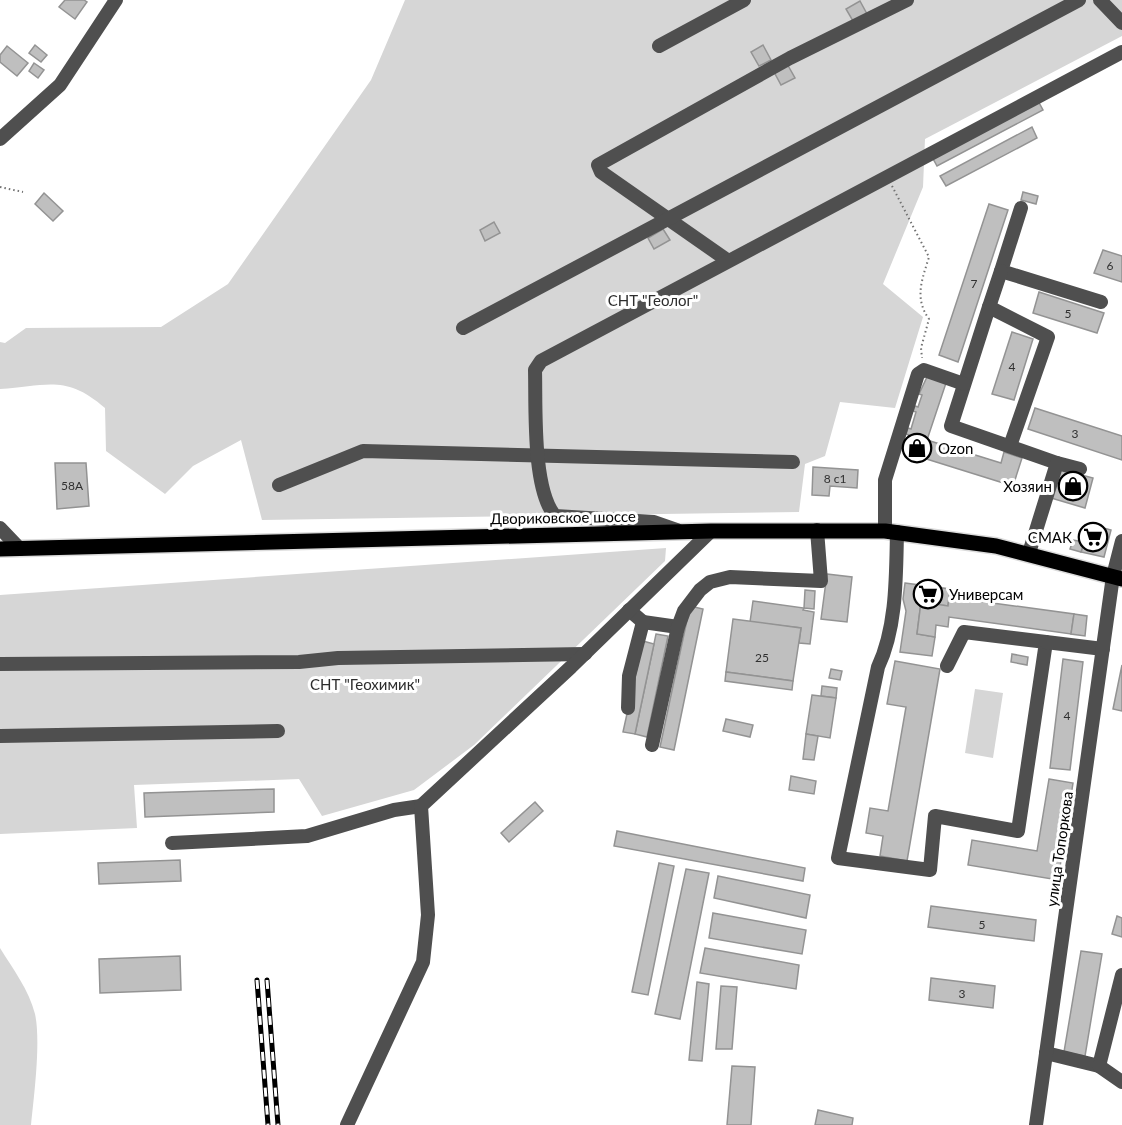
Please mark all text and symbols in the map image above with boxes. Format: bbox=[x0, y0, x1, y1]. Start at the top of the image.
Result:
house number: 6 bbox=[1107, 258, 1114, 273]
house number: 7 bbox=[971, 276, 978, 291]
park label: СНТ "Геолог" bbox=[608, 291, 698, 309]
house number: 5 bbox=[1065, 306, 1072, 321]
house number: 4 bbox=[1009, 359, 1016, 374]
house number: 3 bbox=[1072, 426, 1079, 441]
shop icon: Ozon bbox=[901, 432, 933, 464]
place label: Ozon bbox=[938, 439, 973, 457]
shop icon: Хозяин bbox=[1057, 470, 1089, 502]
house number: 8 с1 bbox=[824, 471, 846, 486]
place label: Хозяин bbox=[1003, 477, 1052, 495]
house number: 58А bbox=[61, 478, 84, 493]
street label: Двориковское шоссе bbox=[490, 507, 636, 527]
supermarket icon: СМАК bbox=[1077, 521, 1109, 553]
place label: СМАК bbox=[1028, 528, 1072, 546]
supermarket icon: Универсам bbox=[912, 578, 944, 610]
place label: Универсам bbox=[949, 585, 1023, 603]
house number: 25 bbox=[755, 650, 769, 665]
park label: СНТ "Геохимик" bbox=[310, 675, 420, 693]
house number: 4 bbox=[1064, 708, 1071, 723]
street label: улица Топоркова bbox=[1042, 790, 1076, 908]
house number: 5 bbox=[979, 917, 986, 932]
house number: 3 bbox=[959, 986, 966, 1001]

